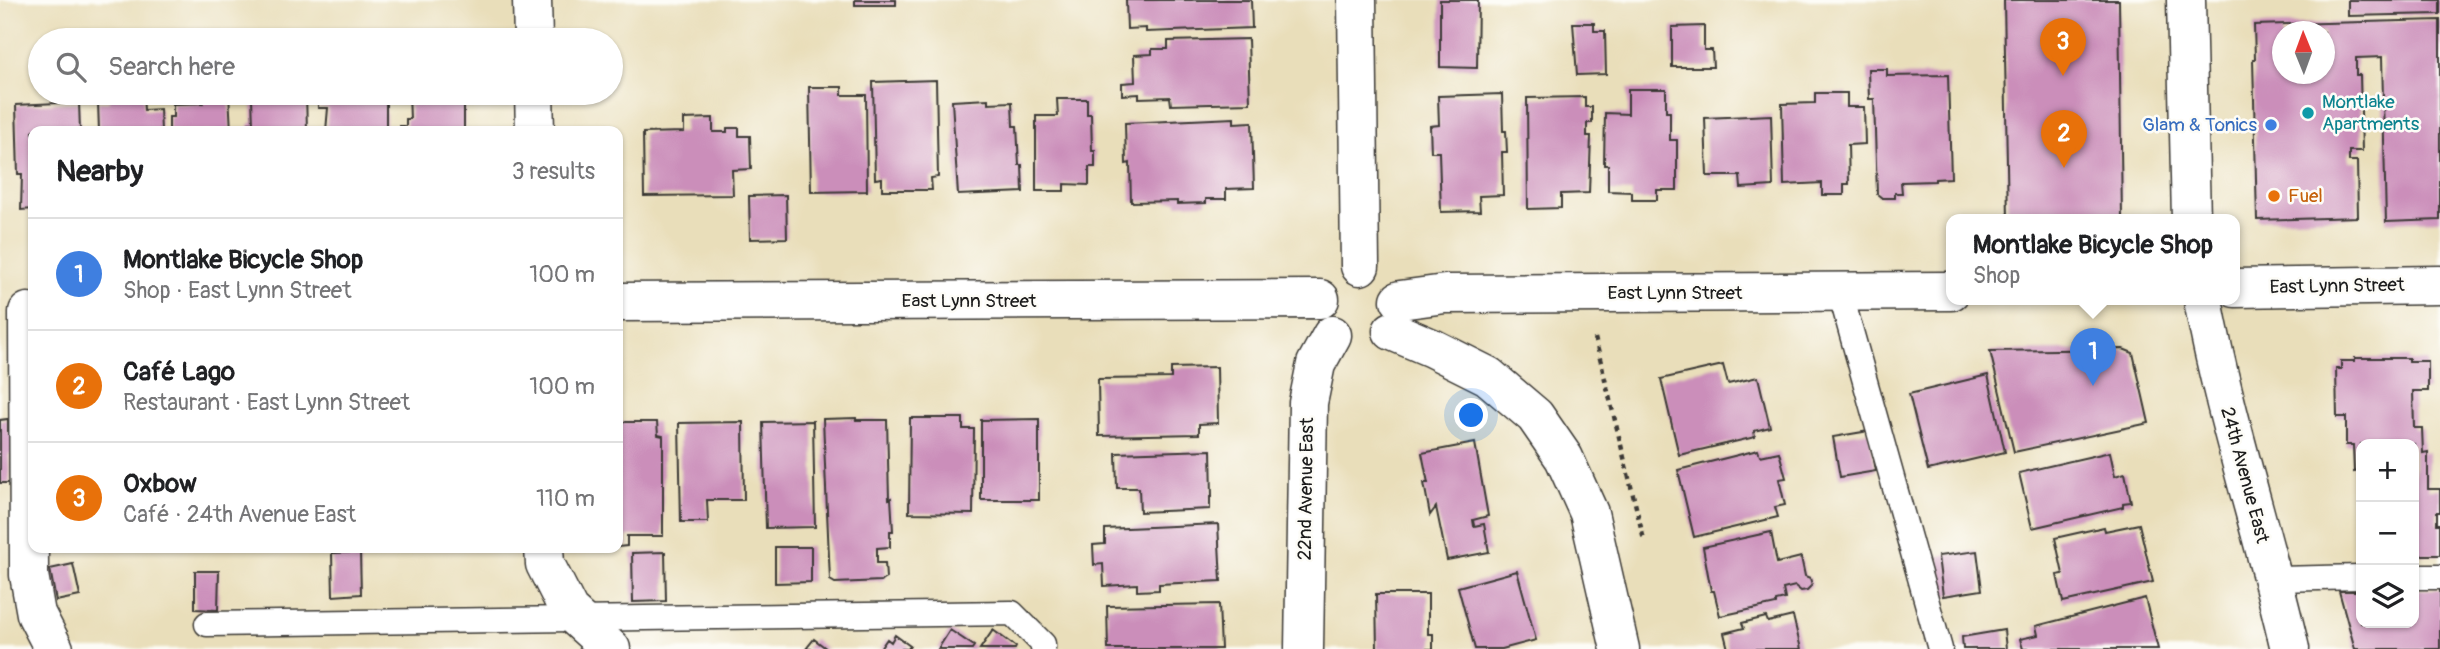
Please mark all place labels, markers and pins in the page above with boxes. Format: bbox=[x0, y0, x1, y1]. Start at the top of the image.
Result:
pin: 3 bbox=[2040, 18, 2086, 76]
place label: Montlake Apartments bbox=[2322, 90, 2420, 136]
marker: Montlake Apartments bbox=[2300, 105, 2316, 121]
pin: 2 bbox=[2041, 110, 2087, 168]
place label: Glam & Tonics bbox=[2142, 113, 2258, 137]
marker: Glam & Tonics bbox=[2263, 117, 2279, 133]
place label: Fuel bbox=[2288, 184, 2323, 208]
marker: Fuel bbox=[2266, 188, 2282, 204]
pin: 1 bbox=[2070, 328, 2116, 386]

